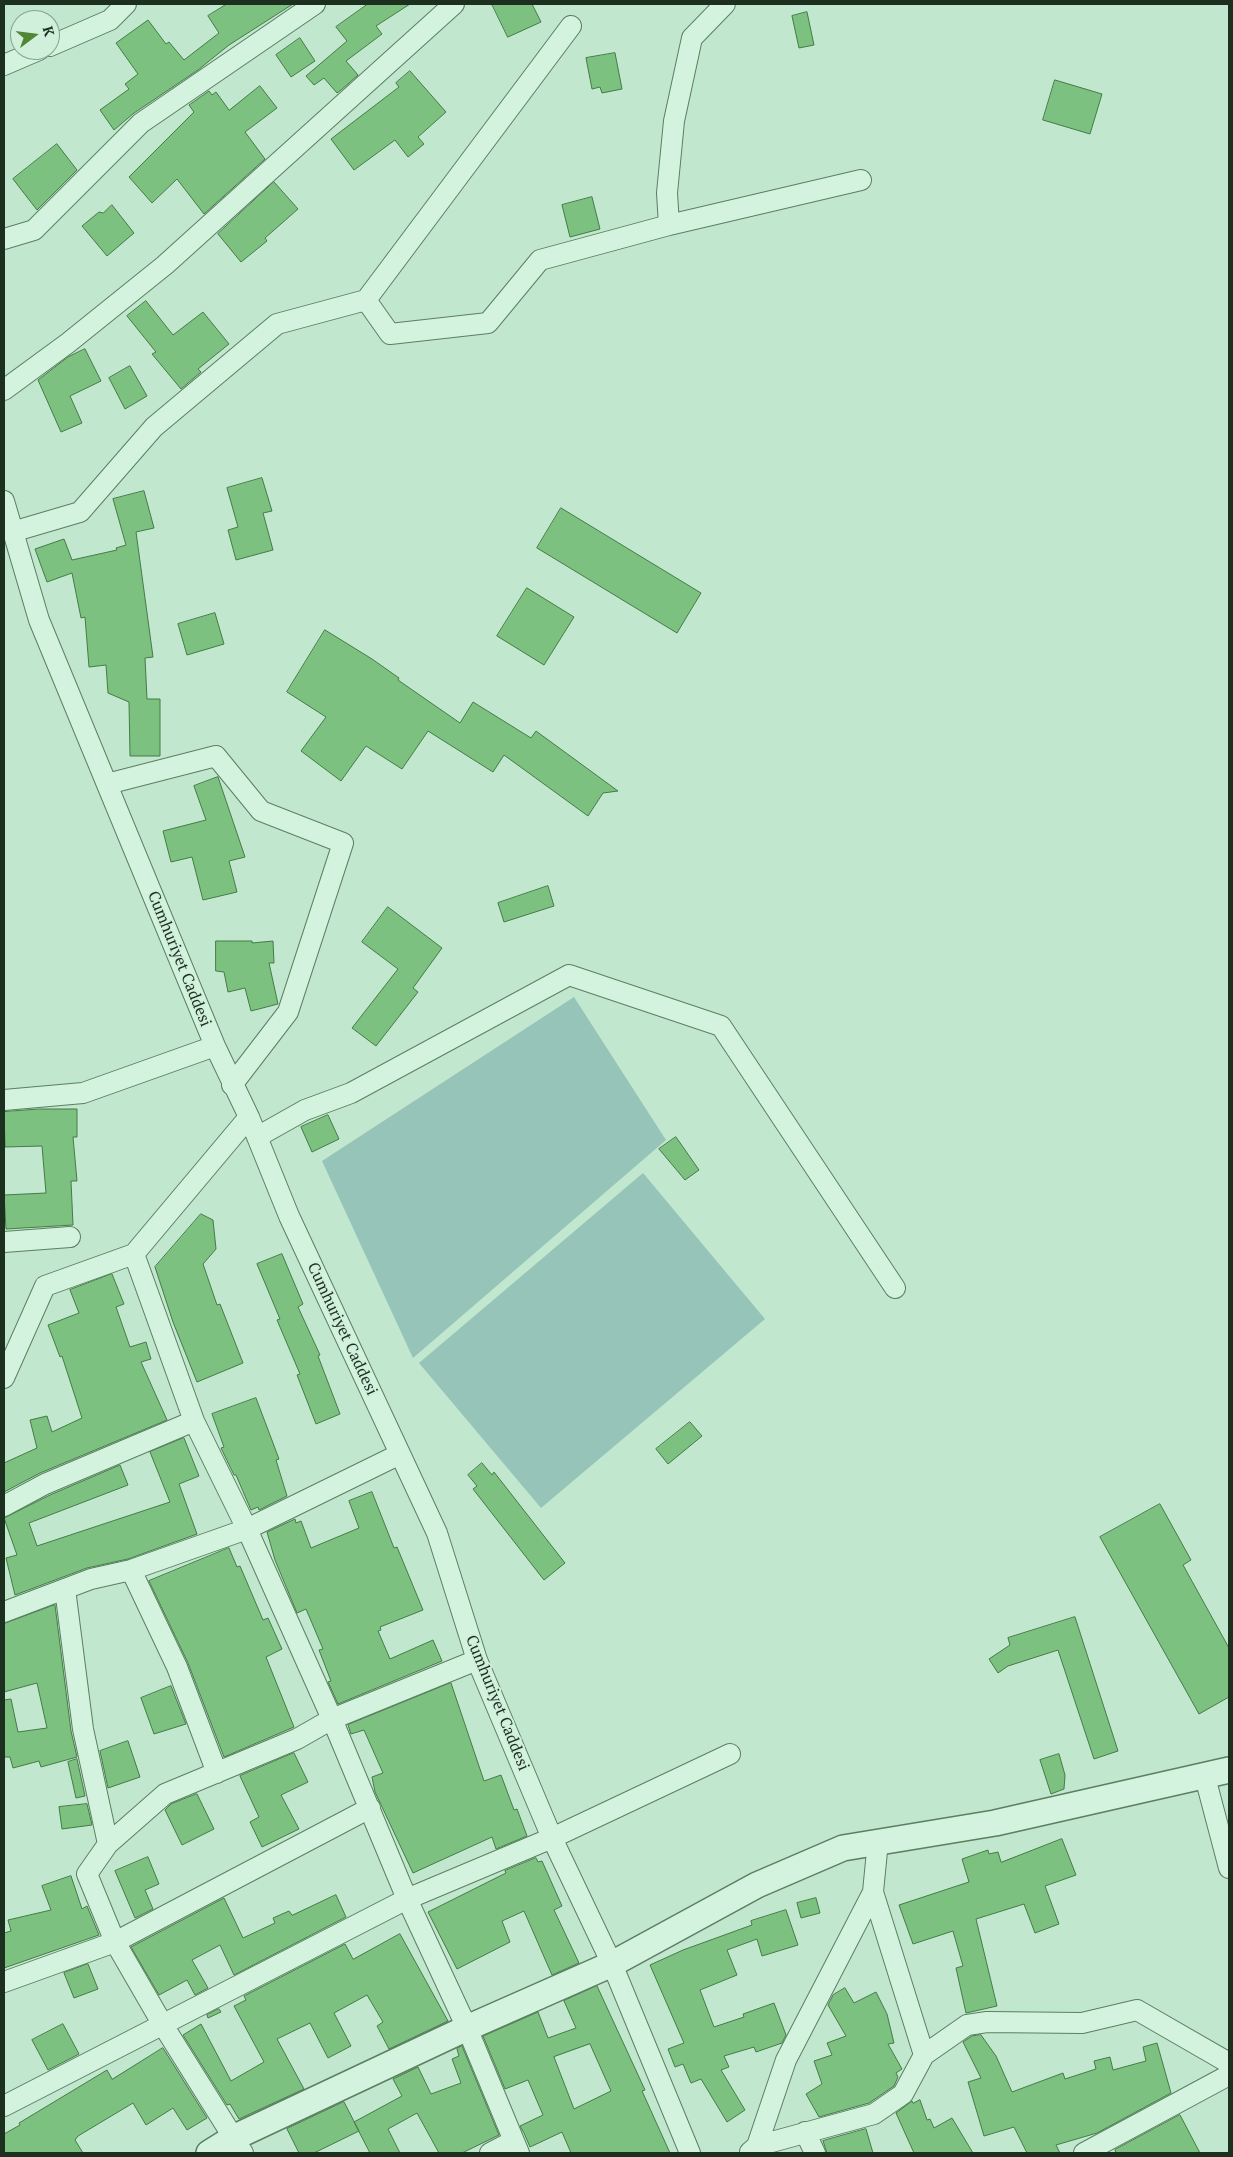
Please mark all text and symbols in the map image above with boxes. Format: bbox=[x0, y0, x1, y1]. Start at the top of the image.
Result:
north arrow bbox=[10, 10, 60, 60]
text: K bbox=[39, 24, 59, 39]
street label: Cumhuriyet Caddesi bbox=[143, 888, 215, 1030]
street label: Cumhuriyet Caddesi bbox=[303, 1259, 381, 1399]
street label: Cumhuriyet Caddesi bbox=[461, 1632, 533, 1774]

